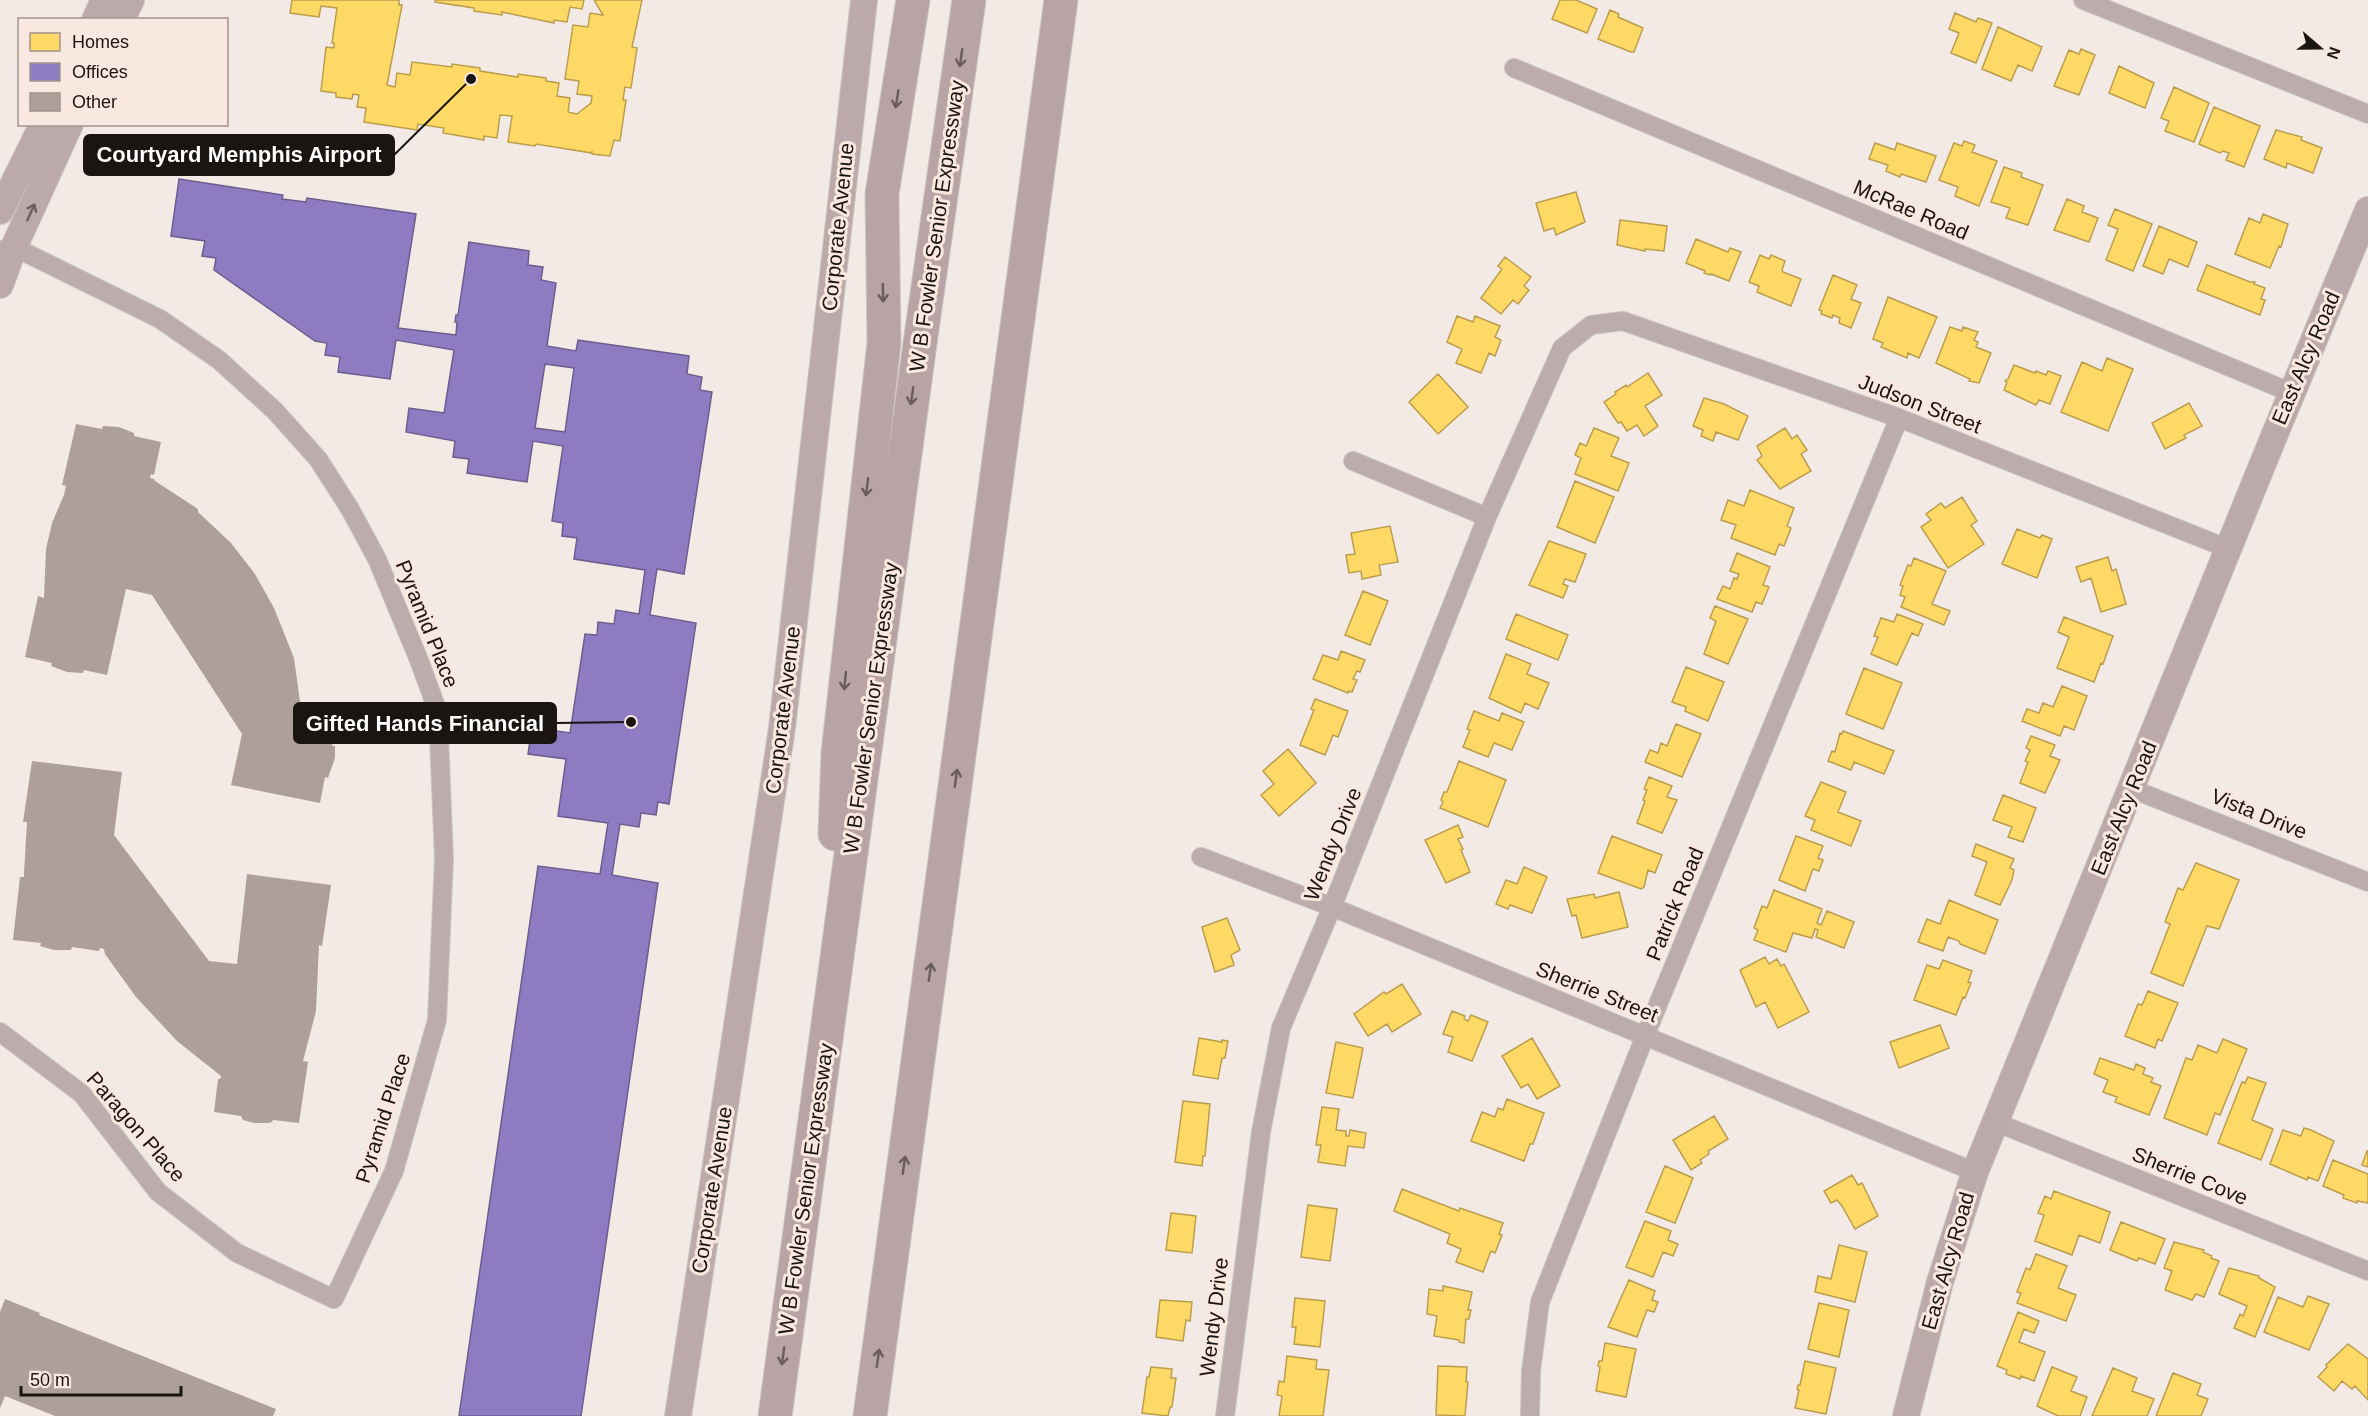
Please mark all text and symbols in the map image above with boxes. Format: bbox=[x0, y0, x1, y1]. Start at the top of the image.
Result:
legend bbox=[18, 18, 228, 126]
north arrow bbox=[2290, 18, 2350, 78]
text: Homes bbox=[72, 32, 129, 52]
text: N bbox=[2324, 45, 2344, 61]
one-way arrow bbox=[955, 48, 966, 67]
text: Offices bbox=[72, 62, 128, 82]
street label: W B Fowler Senior Expressway bbox=[905, 78, 968, 373]
one-way arrow bbox=[891, 89, 902, 109]
text: Other bbox=[72, 92, 117, 112]
callout: Courtyard Memphis Airport bbox=[84, 135, 394, 175]
text: Courtyard Memphis Airport bbox=[96, 142, 382, 167]
street label: Corporate Avenue bbox=[817, 142, 858, 312]
street label: McRae Road bbox=[1850, 175, 1972, 244]
one-way arrow bbox=[25, 203, 37, 221]
one-way arrow bbox=[877, 283, 889, 303]
street label: East Alcy Road bbox=[2267, 288, 2344, 428]
street label: Judson Street bbox=[1856, 370, 1985, 438]
one-way arrow bbox=[907, 386, 918, 406]
one-way arrow bbox=[861, 477, 872, 497]
street label: Pyramid Place bbox=[391, 557, 463, 691]
street label: W B Fowler Senior Expressway bbox=[839, 560, 902, 855]
street label: Corporate Avenue bbox=[761, 625, 804, 795]
one-way arrow bbox=[839, 670, 850, 690]
callout: Gifted Hands Financial bbox=[294, 703, 556, 743]
text: Gifted Hands Financial bbox=[306, 711, 544, 736]
street label: East Alcy Road bbox=[2086, 737, 2161, 878]
one-way arrow bbox=[951, 769, 962, 789]
street label: Wendy Drive bbox=[1299, 784, 1366, 904]
street label: Vista Drive bbox=[2208, 784, 2310, 843]
street label: Patrick Road bbox=[1641, 844, 1708, 964]
street label: Sherrie Street bbox=[1533, 957, 1662, 1027]
one-way arrow bbox=[925, 962, 936, 982]
street label: W B Fowler Senior Expressway bbox=[774, 1041, 837, 1336]
street label: Pyramid Place bbox=[351, 1050, 414, 1186]
street label: Paragon Place bbox=[83, 1067, 190, 1186]
street label: Corporate Avenue bbox=[687, 1105, 736, 1275]
street label: Sherrie Cove bbox=[2129, 1142, 2251, 1209]
one-way arrow bbox=[899, 1155, 910, 1175]
street label: East Alcy Road bbox=[1917, 1189, 1978, 1332]
street label: Wendy Drive bbox=[1195, 1256, 1232, 1378]
one-way arrow bbox=[777, 1346, 788, 1366]
one-way arrow bbox=[873, 1349, 884, 1368]
scale bar bbox=[21, 1359, 182, 1397]
text: 50 m bbox=[30, 1370, 70, 1390]

